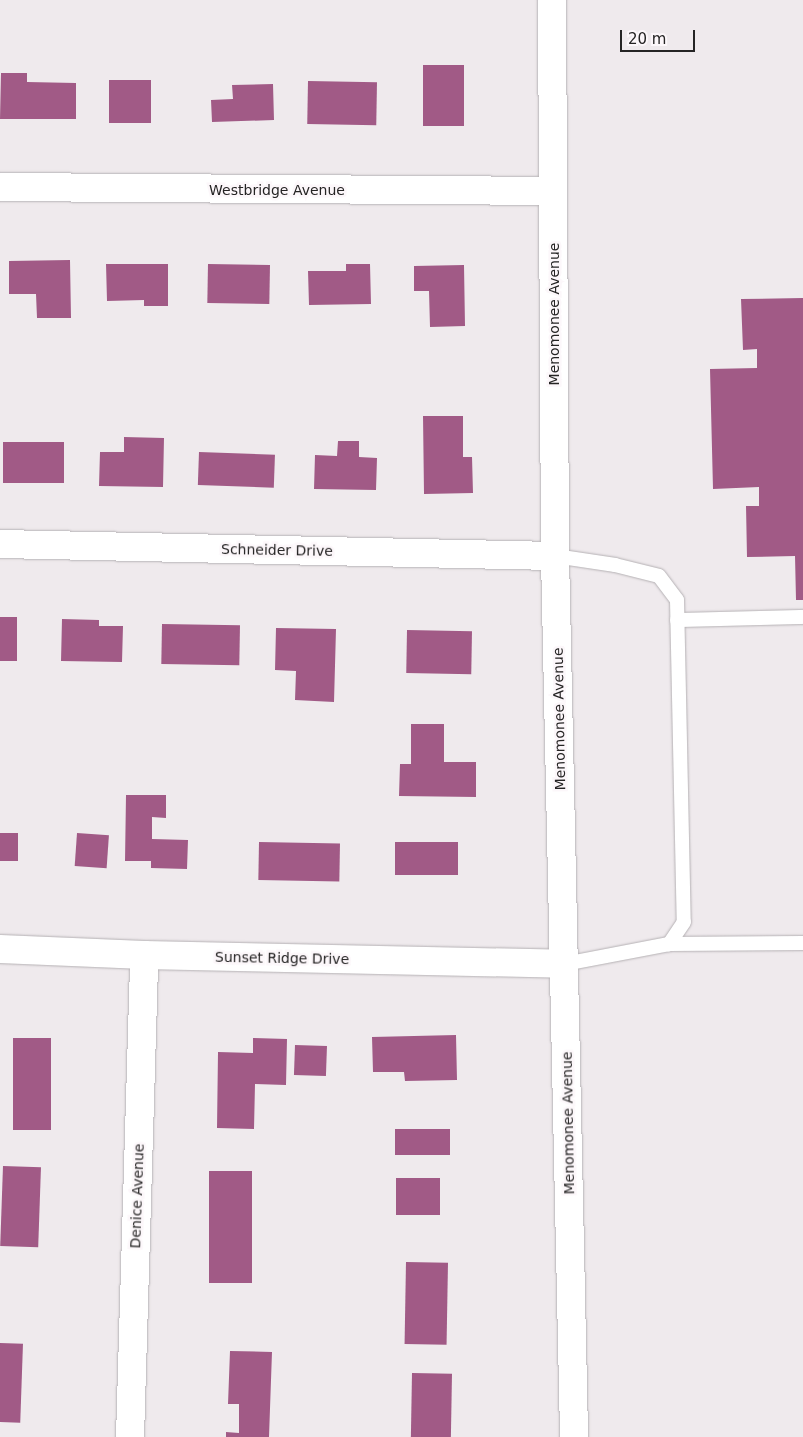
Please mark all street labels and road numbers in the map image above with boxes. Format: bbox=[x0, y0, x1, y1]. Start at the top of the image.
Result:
street label: Westbridge Avenue bbox=[209, 182, 345, 198]
street label: Menomonee Avenue bbox=[546, 243, 562, 385]
street label: Schneider Drive bbox=[221, 541, 333, 559]
street label: Menomonee Avenue bbox=[549, 647, 569, 791]
street label: Sunset Ridge Drive bbox=[215, 948, 349, 968]
street label: Menomonee Avenue bbox=[558, 1051, 578, 1195]
street label: Denice Avenue bbox=[127, 1143, 147, 1249]

